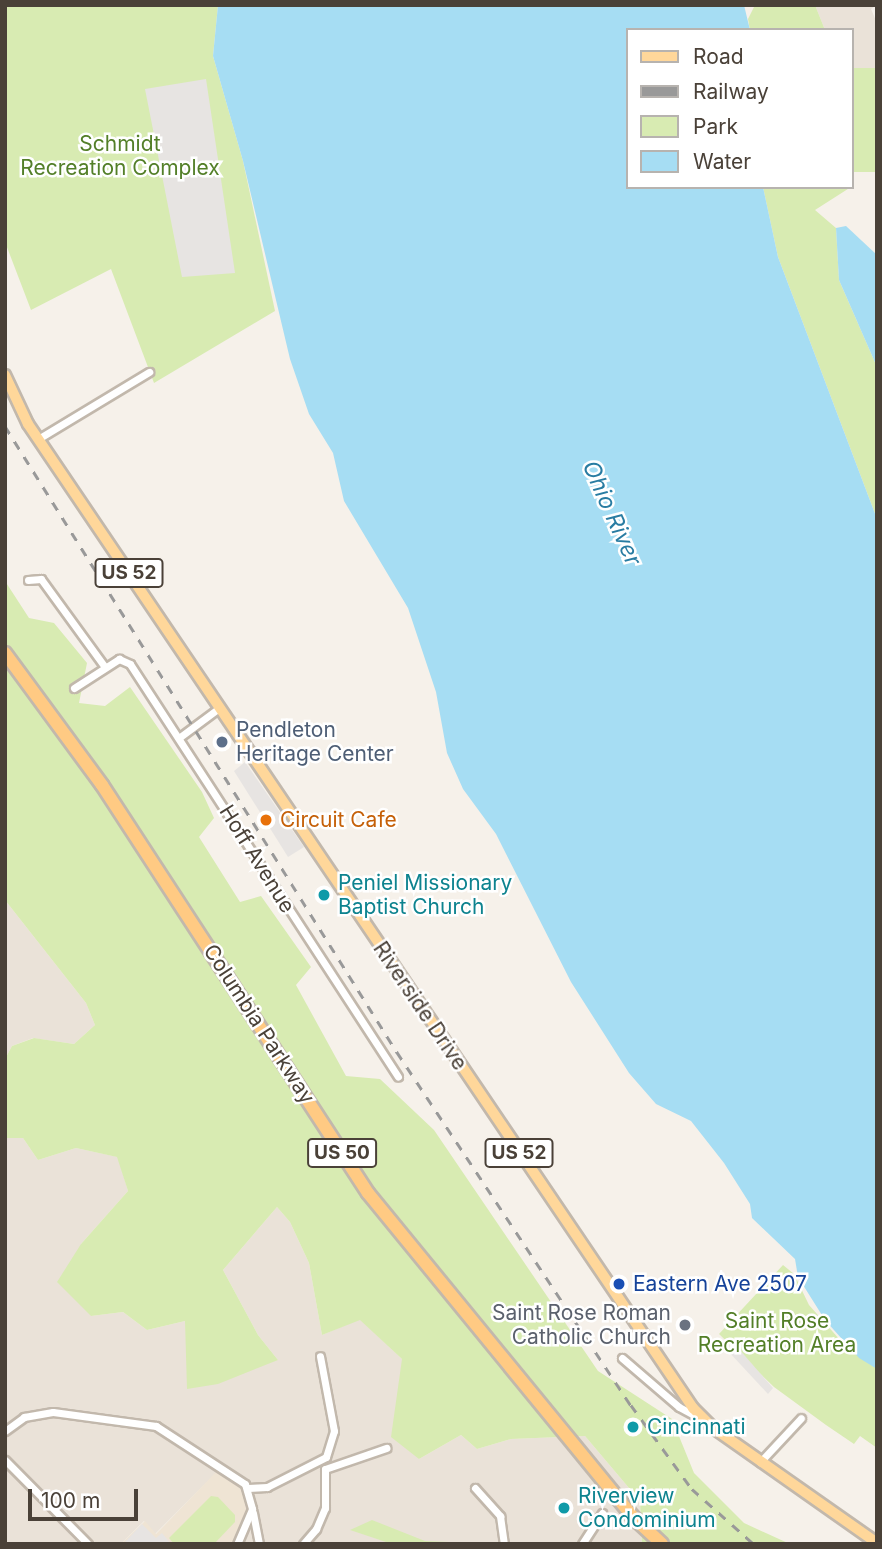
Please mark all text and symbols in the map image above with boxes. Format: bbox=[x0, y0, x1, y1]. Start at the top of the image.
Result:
legend bbox=[626, 28, 854, 189]
text: Road bbox=[693, 44, 744, 69]
text: Railway bbox=[693, 79, 769, 104]
text: Park bbox=[693, 114, 738, 139]
park label: Schmidt Recreation Complex bbox=[20, 131, 220, 181]
text: Water bbox=[693, 149, 751, 174]
water label: Ohio River bbox=[577, 456, 647, 570]
road number: US 52 bbox=[94, 558, 164, 588]
place label: Pendleton Heritage Center bbox=[236, 717, 394, 767]
marker: Pendleton Heritage Center bbox=[214, 734, 230, 750]
street label: Hoff Avenue bbox=[214, 800, 300, 918]
place label: Circuit Cafe bbox=[280, 807, 397, 833]
marker: Circuit Cafe bbox=[258, 812, 274, 828]
place label: Peniel Missionary Baptist Church bbox=[338, 870, 512, 920]
marker: Peniel Missionary Baptist Church bbox=[316, 887, 332, 903]
street label: Riverside Drive bbox=[368, 937, 472, 1075]
street label: Columbia Parkway bbox=[198, 940, 320, 1108]
road number: US 50 bbox=[307, 1138, 377, 1168]
road number: US 52 bbox=[484, 1138, 554, 1168]
place label: Eastern Ave 2507 bbox=[633, 1271, 807, 1297]
marker: Eastern Ave 2507 bbox=[611, 1276, 627, 1292]
place label: Saint Rose Roman Catholic Church bbox=[492, 1300, 671, 1350]
park label: Saint Rose Recreation Area bbox=[698, 1308, 856, 1358]
marker: Saint Rose Roman Catholic Church bbox=[677, 1317, 693, 1333]
place label: Cincinnati bbox=[647, 1414, 745, 1440]
marker: Cincinnati bbox=[625, 1419, 641, 1435]
scale bar bbox=[32, 1476, 142, 1520]
place label: Riverview Condominium bbox=[578, 1483, 716, 1533]
text: 100 m bbox=[41, 1488, 100, 1513]
marker: Riverview Condominium bbox=[556, 1500, 572, 1516]

